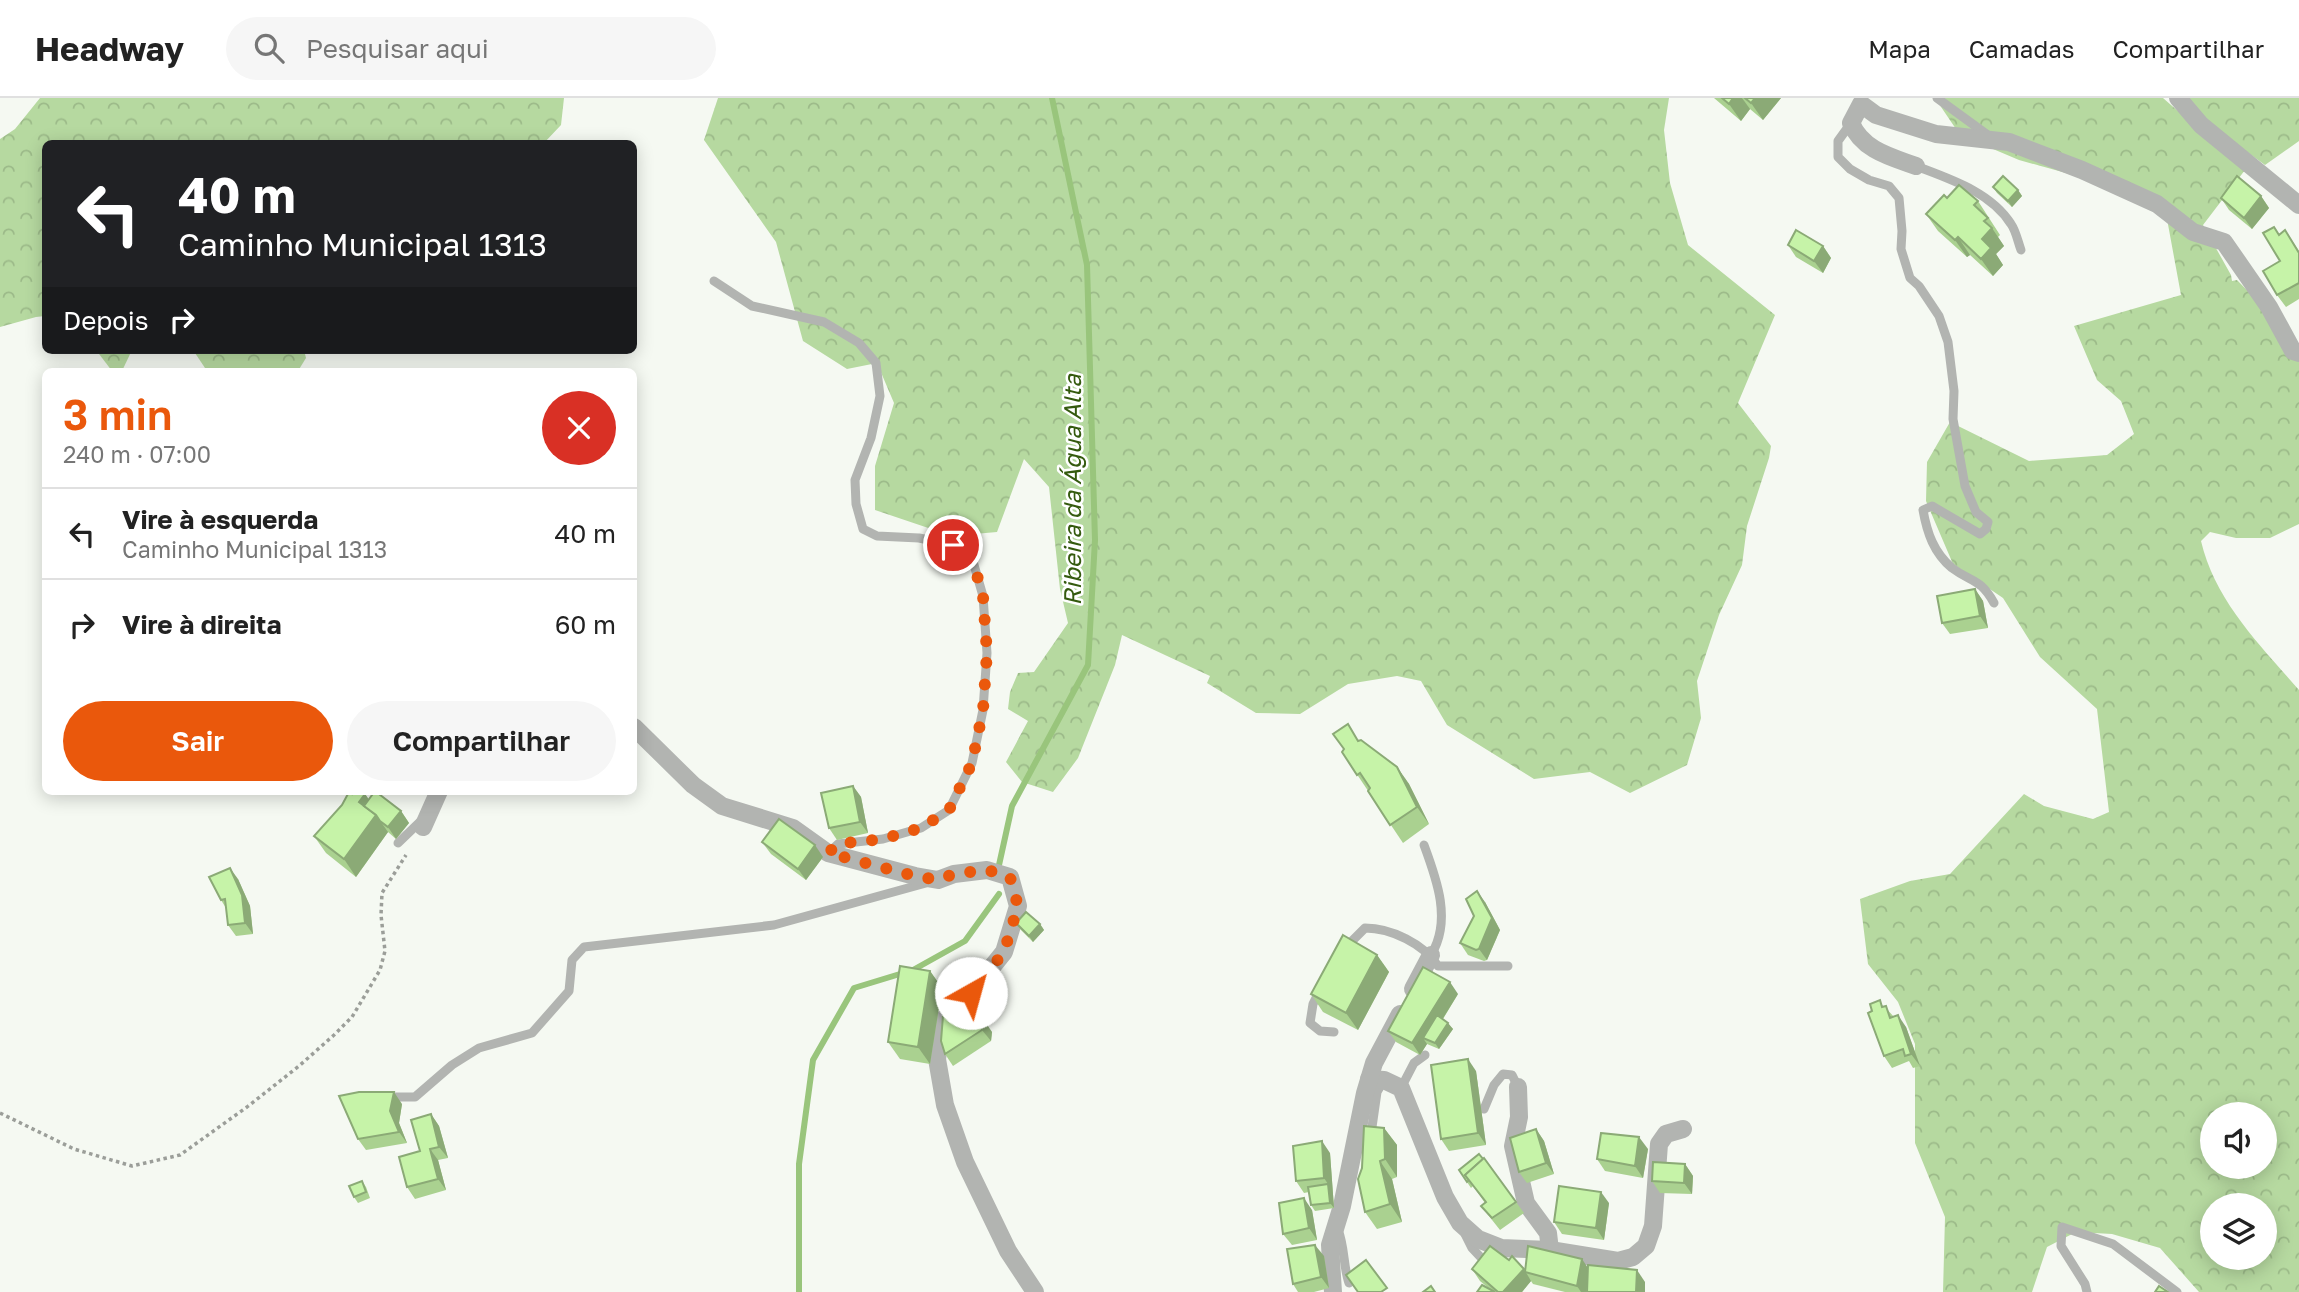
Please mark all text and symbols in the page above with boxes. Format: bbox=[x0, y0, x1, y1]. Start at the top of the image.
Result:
search box bbox=[226, 17, 716, 80]
text: Headway bbox=[35, 29, 184, 68]
icon: search bbox=[250, 29, 288, 67]
text: Pesquisar aqui bbox=[306, 33, 489, 64]
text: Mapa bbox=[1868, 34, 1931, 63]
text: Camadas bbox=[1969, 34, 2074, 63]
text: Compartilhar bbox=[2112, 34, 2264, 63]
text: 40 m bbox=[178, 165, 296, 224]
icon: left bbox=[63, 168, 154, 259]
text: Caminho Municipal 1313 bbox=[178, 225, 547, 263]
icon: right bbox=[163, 301, 201, 339]
text: Depois bbox=[63, 305, 149, 336]
water label: Ribeira da Água Alta bbox=[1057, 373, 1087, 606]
text: 3 min bbox=[63, 389, 172, 439]
button: close bbox=[542, 391, 616, 465]
text: 240 m · 07:00 bbox=[63, 440, 211, 468]
text: Vire à esquerda bbox=[122, 504, 318, 535]
icon: left bbox=[63, 515, 101, 553]
pin bbox=[923, 515, 983, 575]
text: 40 m bbox=[555, 518, 616, 549]
icon: arrive bbox=[934, 526, 972, 564]
text: Caminho Municipal 1313 bbox=[122, 535, 387, 563]
icon: right bbox=[63, 606, 101, 644]
text: Vire à direita bbox=[122, 609, 282, 640]
text: 60 m bbox=[555, 609, 616, 640]
button: Sair bbox=[63, 701, 333, 781]
button: Compartilhar bbox=[347, 701, 616, 781]
position arrow bbox=[934, 956, 1008, 1030]
map controls bbox=[2200, 1102, 2277, 1270]
button: sound bbox=[2200, 1102, 2277, 1179]
button: layers bbox=[2200, 1193, 2277, 1270]

